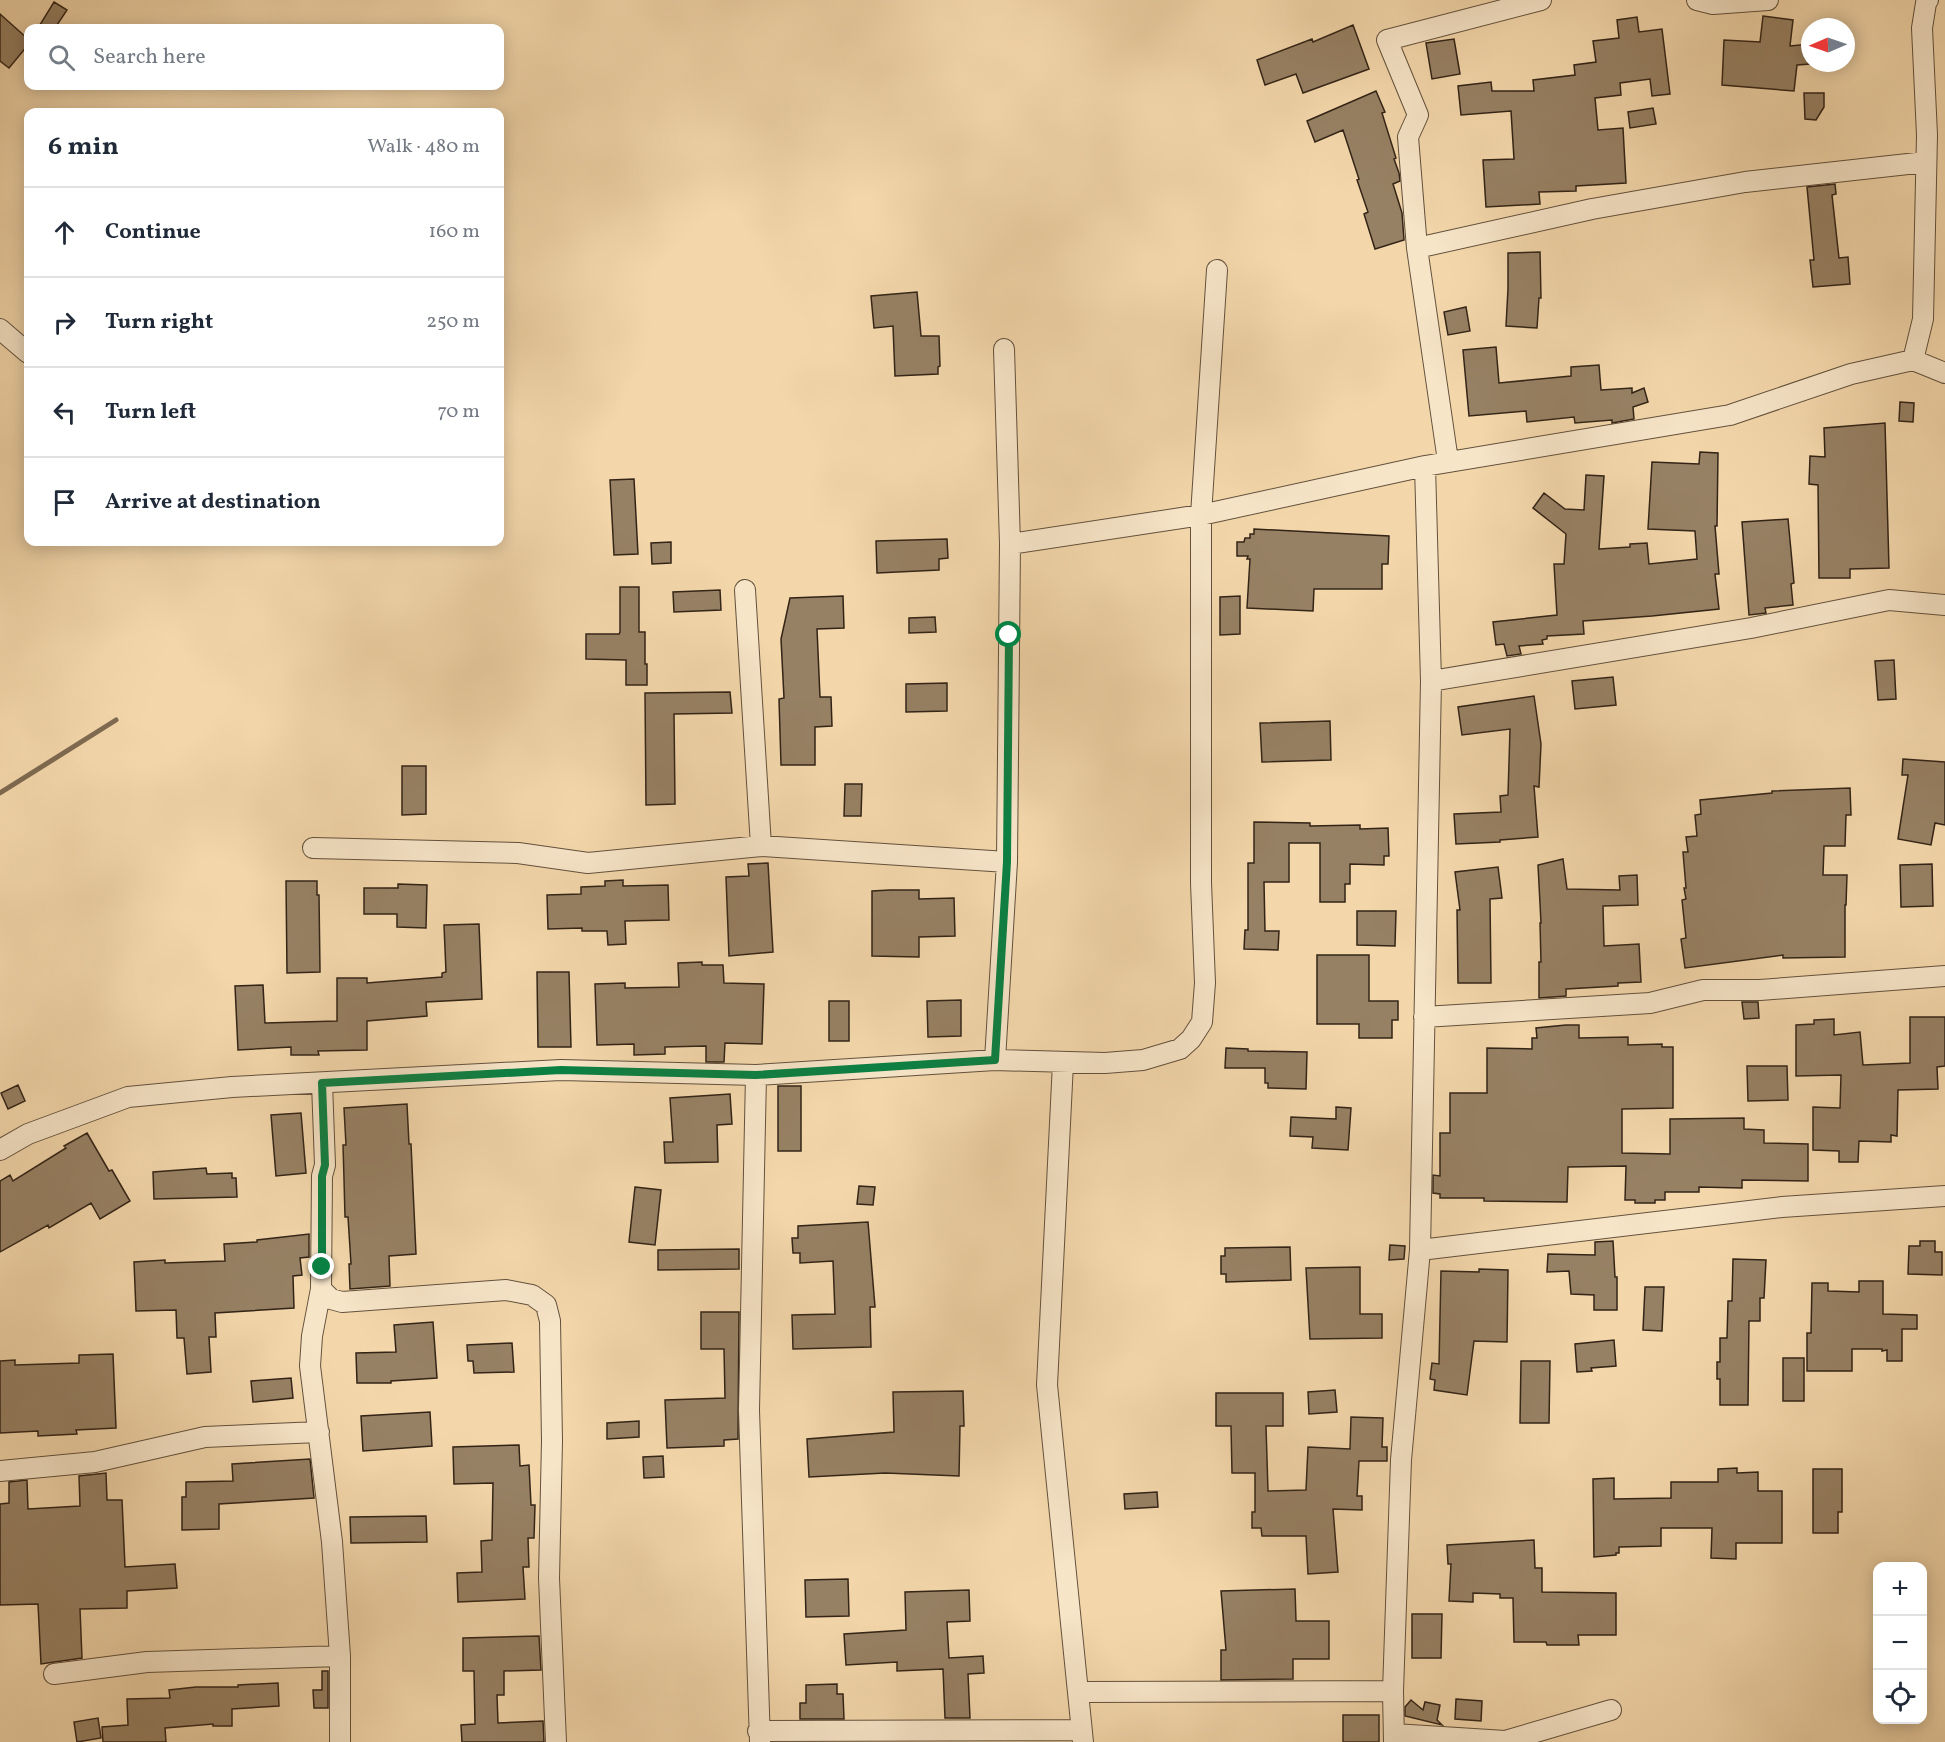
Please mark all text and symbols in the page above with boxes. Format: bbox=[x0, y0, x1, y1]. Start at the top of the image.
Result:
north arrow bbox=[1801, 18, 1855, 72]
search box bbox=[24, 24, 504, 90]
icon: search bbox=[45, 41, 78, 74]
text: Search here bbox=[93, 42, 206, 73]
text: 6 min bbox=[48, 129, 119, 165]
text: Walk · 480 m bbox=[367, 133, 480, 161]
icon: ahead bbox=[48, 216, 81, 249]
text: Continue bbox=[105, 217, 201, 248]
text: 160 m bbox=[428, 218, 480, 246]
icon: right bbox=[48, 306, 81, 339]
text: Turn right bbox=[105, 307, 213, 338]
text: 250 m bbox=[426, 308, 480, 336]
icon: left bbox=[48, 396, 81, 429]
text: Turn left bbox=[105, 397, 196, 428]
text: 70 m bbox=[437, 398, 480, 426]
icon: arrive bbox=[48, 486, 81, 519]
text: Arrive at destination bbox=[105, 487, 321, 518]
route start bbox=[995, 621, 1021, 647]
route end bbox=[308, 1253, 334, 1279]
map controls bbox=[1873, 1562, 1927, 1724]
button: + bbox=[1873, 1562, 1927, 1616]
button: − bbox=[1873, 1616, 1927, 1670]
button: locate bbox=[1873, 1670, 1927, 1724]

